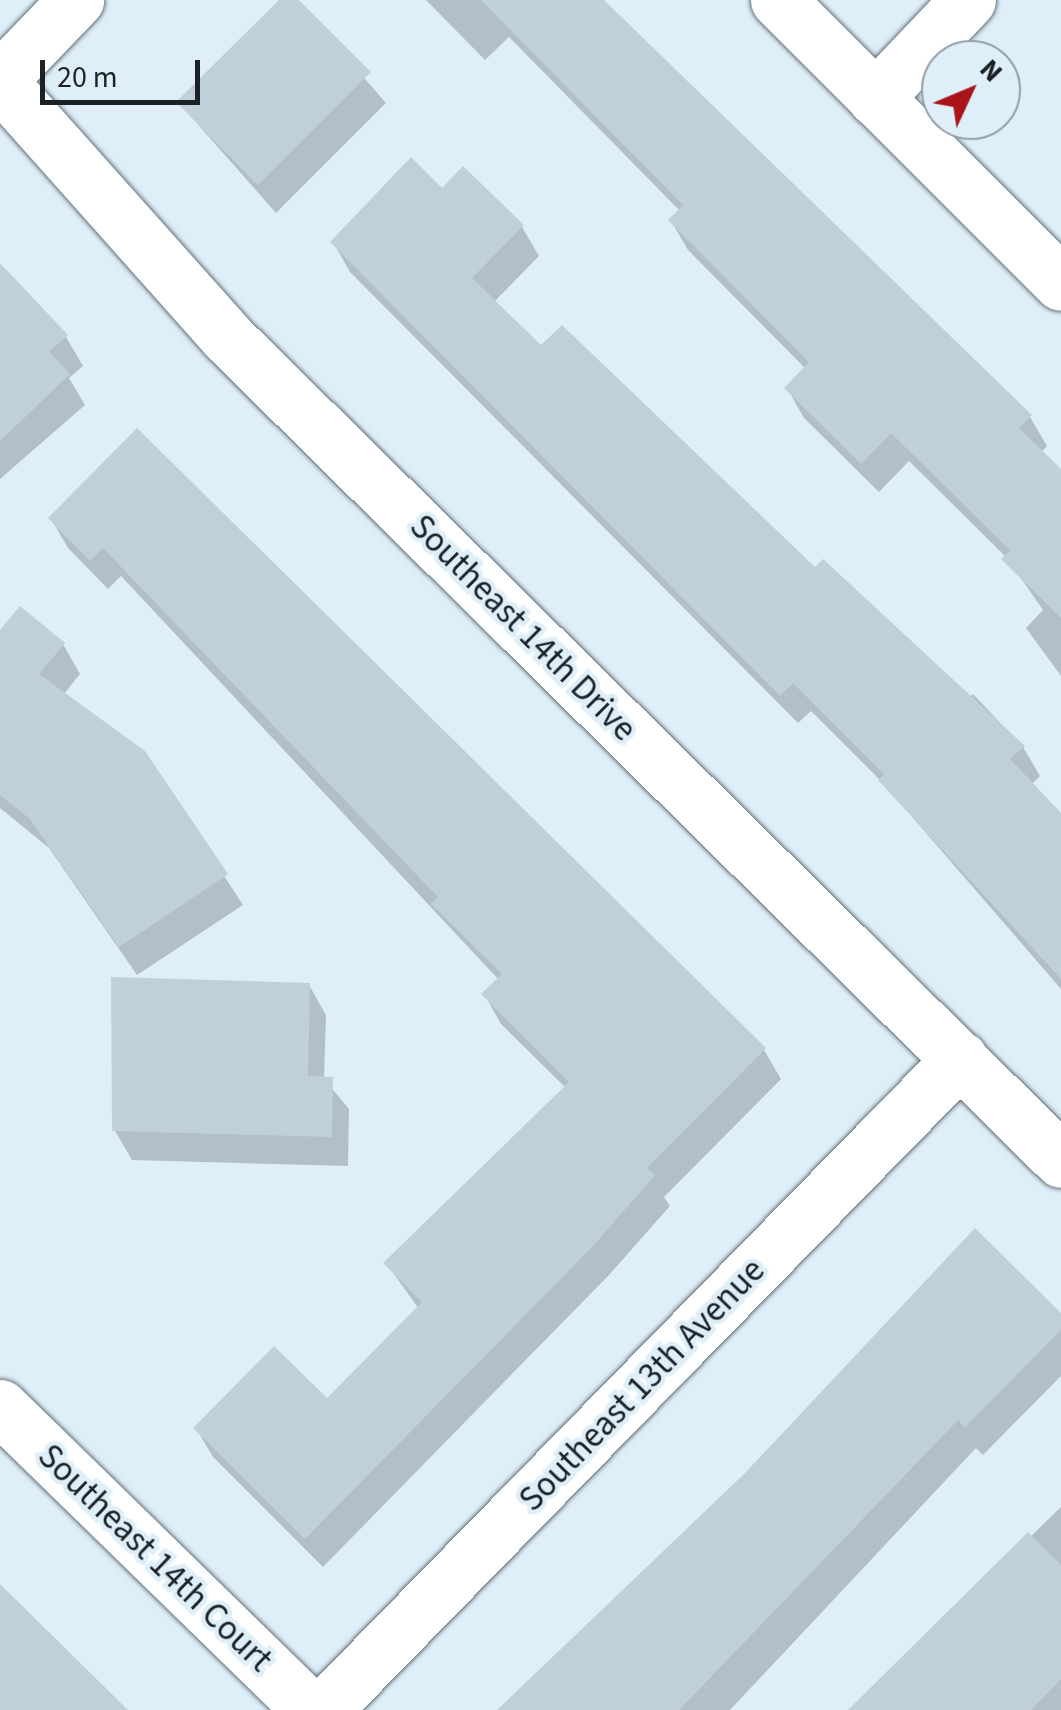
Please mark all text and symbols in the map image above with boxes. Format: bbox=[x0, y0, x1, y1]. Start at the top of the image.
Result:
scale bar bbox=[45, 40, 205, 102]
north arrow bbox=[921, 40, 1021, 140]
text: N bbox=[970, 50, 1012, 91]
text: 20 m bbox=[57, 56, 118, 99]
street label: Southeast 14th Drive bbox=[401, 506, 645, 750]
street label: Southeast 13th Avenue bbox=[510, 1250, 774, 1520]
street label: Southeast 14th Court bbox=[29, 1435, 281, 1681]

